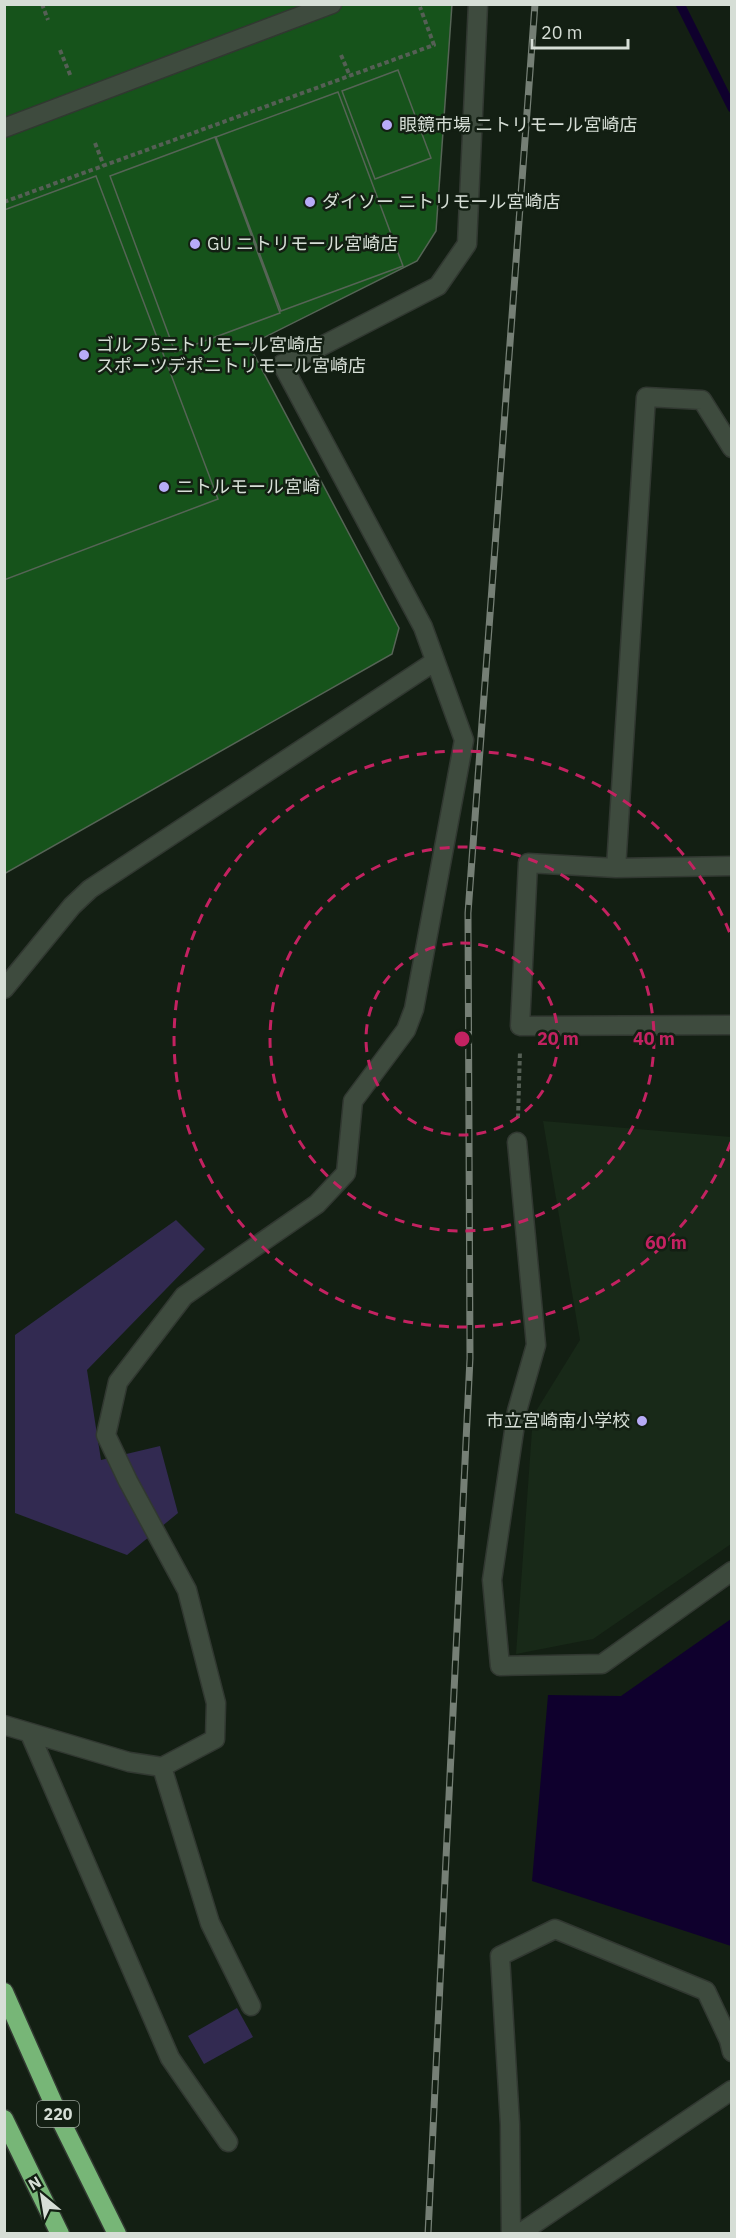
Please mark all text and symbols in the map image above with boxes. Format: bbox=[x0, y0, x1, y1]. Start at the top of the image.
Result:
scale bar bbox=[532, 12, 628, 50]
text: 20 m bbox=[541, 21, 583, 44]
place label: 眼鏡市場 ニトリモール宮崎店 bbox=[399, 113, 637, 136]
marker: 眼鏡市場 ニトリモール宮崎店 bbox=[380, 118, 394, 132]
place label: ダイソー ニトリモール宮崎店 bbox=[322, 190, 560, 213]
marker: ダイソー ニトリモール宮崎店 bbox=[303, 195, 317, 209]
place label: GU ニトリモール宮崎店 bbox=[207, 232, 398, 255]
marker: GU ニトリモール宮崎店 bbox=[188, 237, 202, 251]
place label: ゴルフ5ニトリモール宮崎店 スポーツデポニトリモール宮崎店 bbox=[96, 333, 366, 377]
marker: ゴルフ5ニトリモール宮崎店 スポーツデポニトリモール宮崎店 bbox=[77, 348, 91, 362]
place label: ニトルモール宮崎 bbox=[176, 475, 320, 498]
marker: ニトルモール宮崎 bbox=[157, 480, 171, 494]
text: 20 m bbox=[537, 1027, 579, 1050]
text: 40 m bbox=[633, 1027, 675, 1050]
centre of rings bbox=[452, 1029, 472, 1049]
text: 60 m bbox=[645, 1231, 687, 1254]
place label: 市立宮崎南小学校 bbox=[486, 1409, 630, 1432]
marker: 市立宮崎南小学校 bbox=[635, 1414, 649, 1428]
road number: 220 bbox=[37, 2101, 79, 2127]
north arrow bbox=[12, 2166, 72, 2226]
text: N bbox=[24, 2171, 45, 2195]

